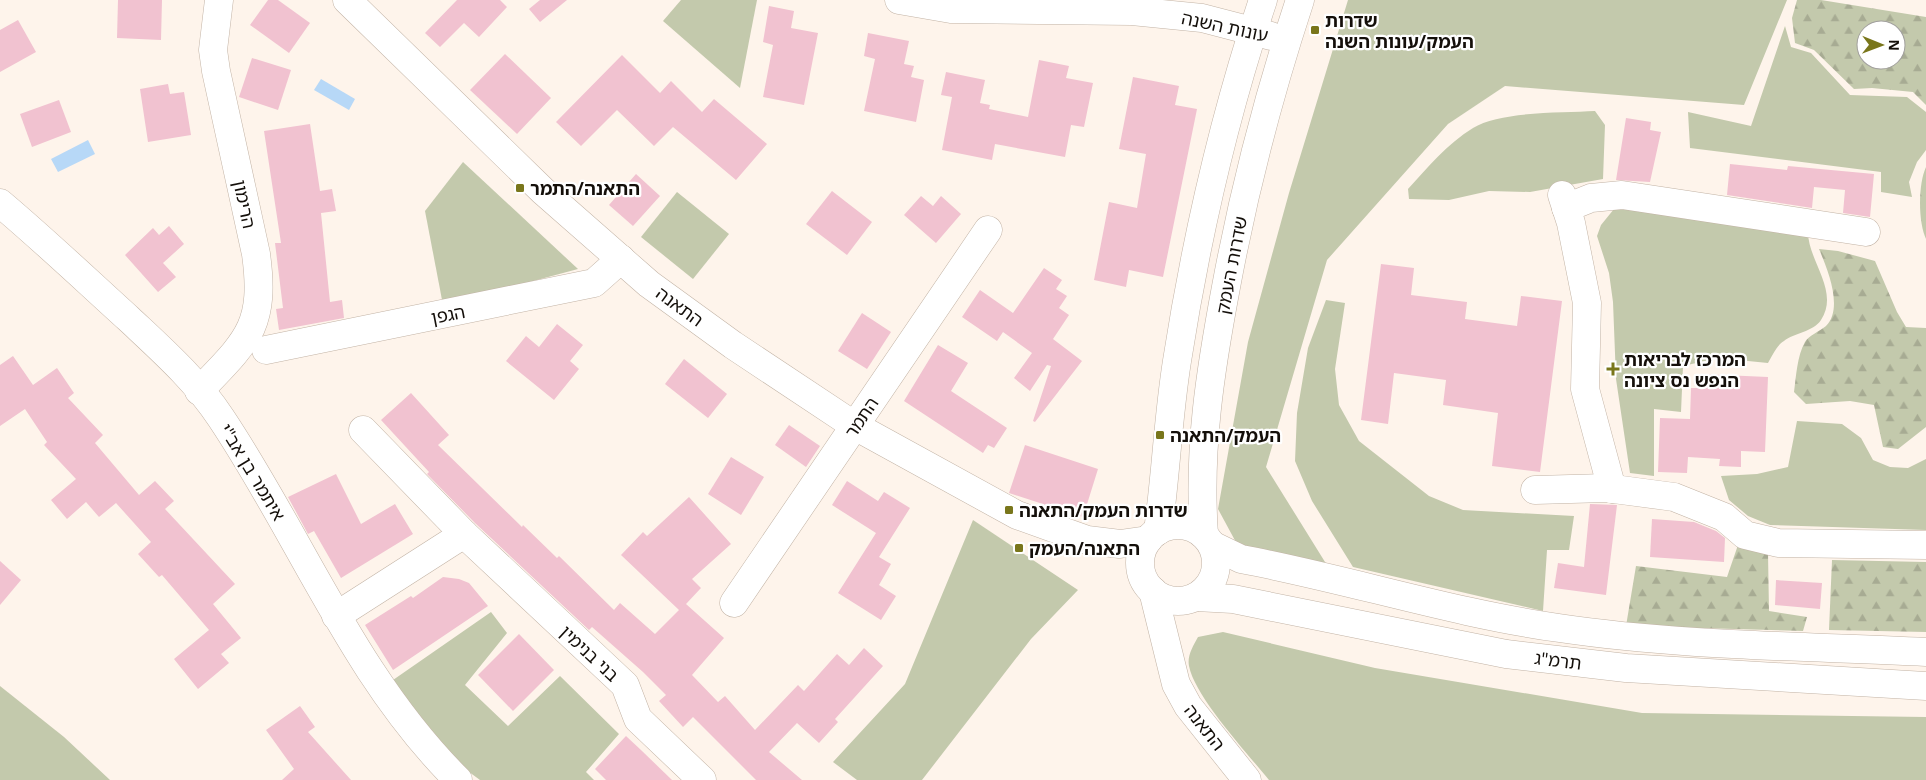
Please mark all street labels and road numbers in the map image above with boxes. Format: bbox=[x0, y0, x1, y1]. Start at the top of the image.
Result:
street label: עונות השנה bbox=[1179, 5, 1271, 47]
street label: הרימון bbox=[228, 177, 262, 231]
street label: שדרות העמק bbox=[1210, 214, 1252, 316]
street label: התאנה bbox=[651, 281, 709, 331]
street label: הגפן bbox=[429, 299, 467, 329]
street label: התמר bbox=[839, 392, 883, 442]
street label: איתמר בן אב"י bbox=[215, 419, 291, 525]
street label: בני בנימין bbox=[555, 620, 625, 686]
street label: תרמ"ג bbox=[1533, 645, 1583, 675]
street label: התאנה bbox=[1179, 699, 1231, 755]

